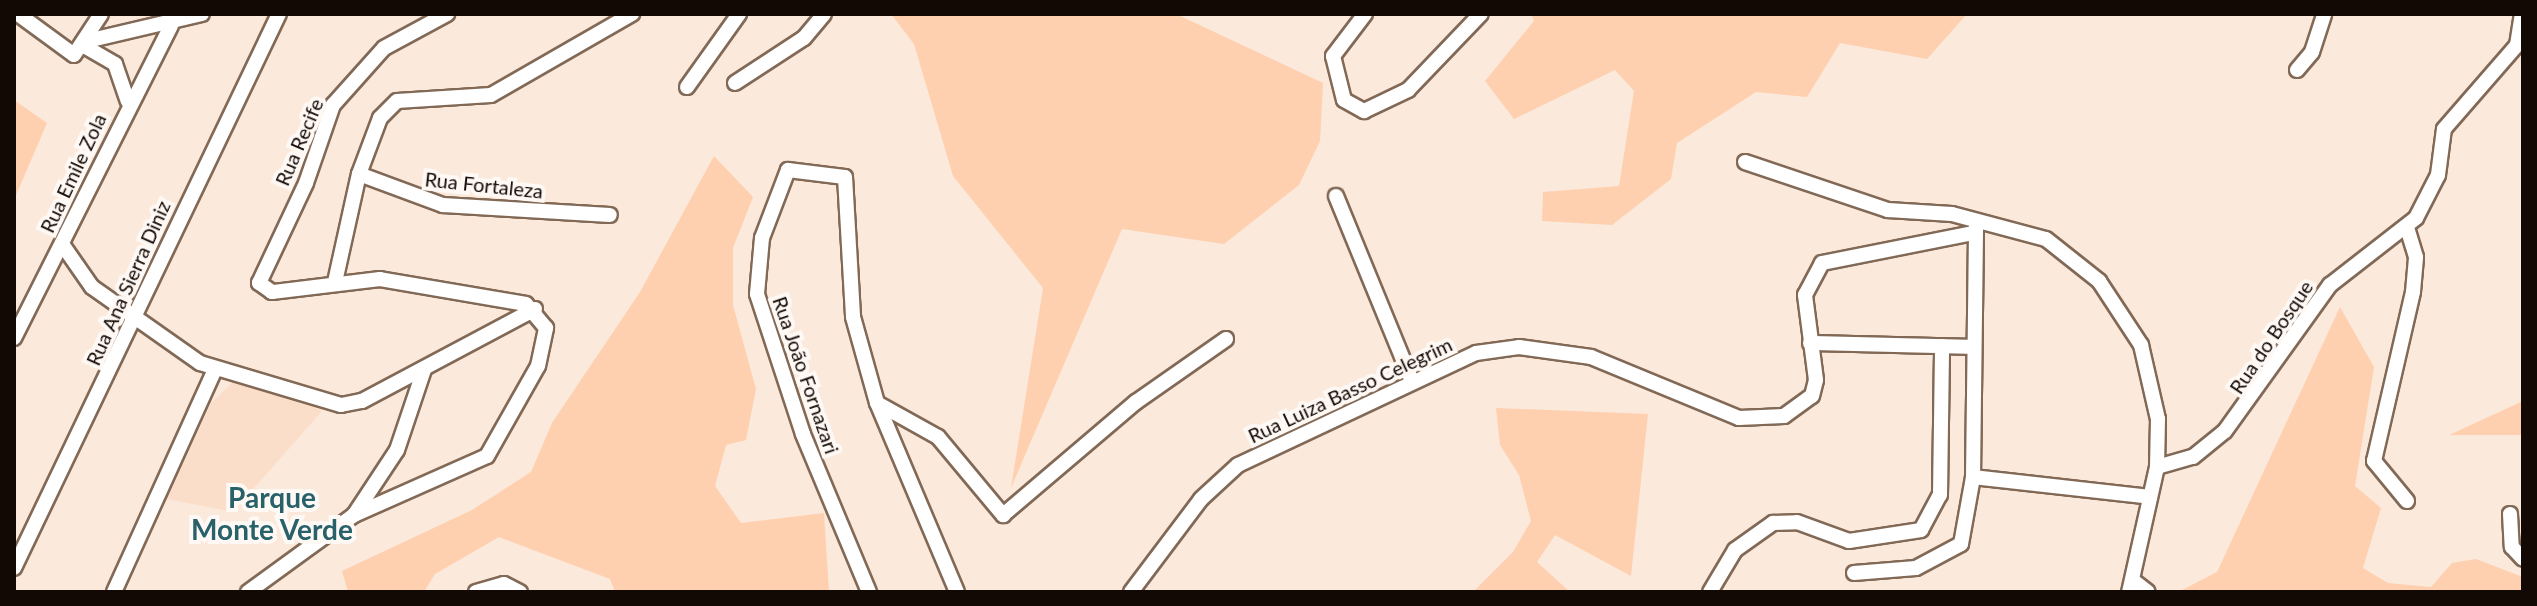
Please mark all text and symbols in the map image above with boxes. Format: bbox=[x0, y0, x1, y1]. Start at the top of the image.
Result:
street label: Rua Recife bbox=[270, 95, 328, 189]
street label: Rua Emile Zola bbox=[35, 110, 111, 236]
street label: Rua Fortaleza bbox=[424, 167, 544, 203]
street label: Rua Ana Sierra Diniz bbox=[81, 197, 175, 369]
street label: Rua do Bosque bbox=[2224, 276, 2318, 398]
street label: Rua João Fornazari bbox=[768, 293, 844, 457]
street label: Rua Luiza Basso Celegrim bbox=[1244, 332, 1456, 448]
district label: Parque Monte Verde bbox=[191, 480, 353, 546]

